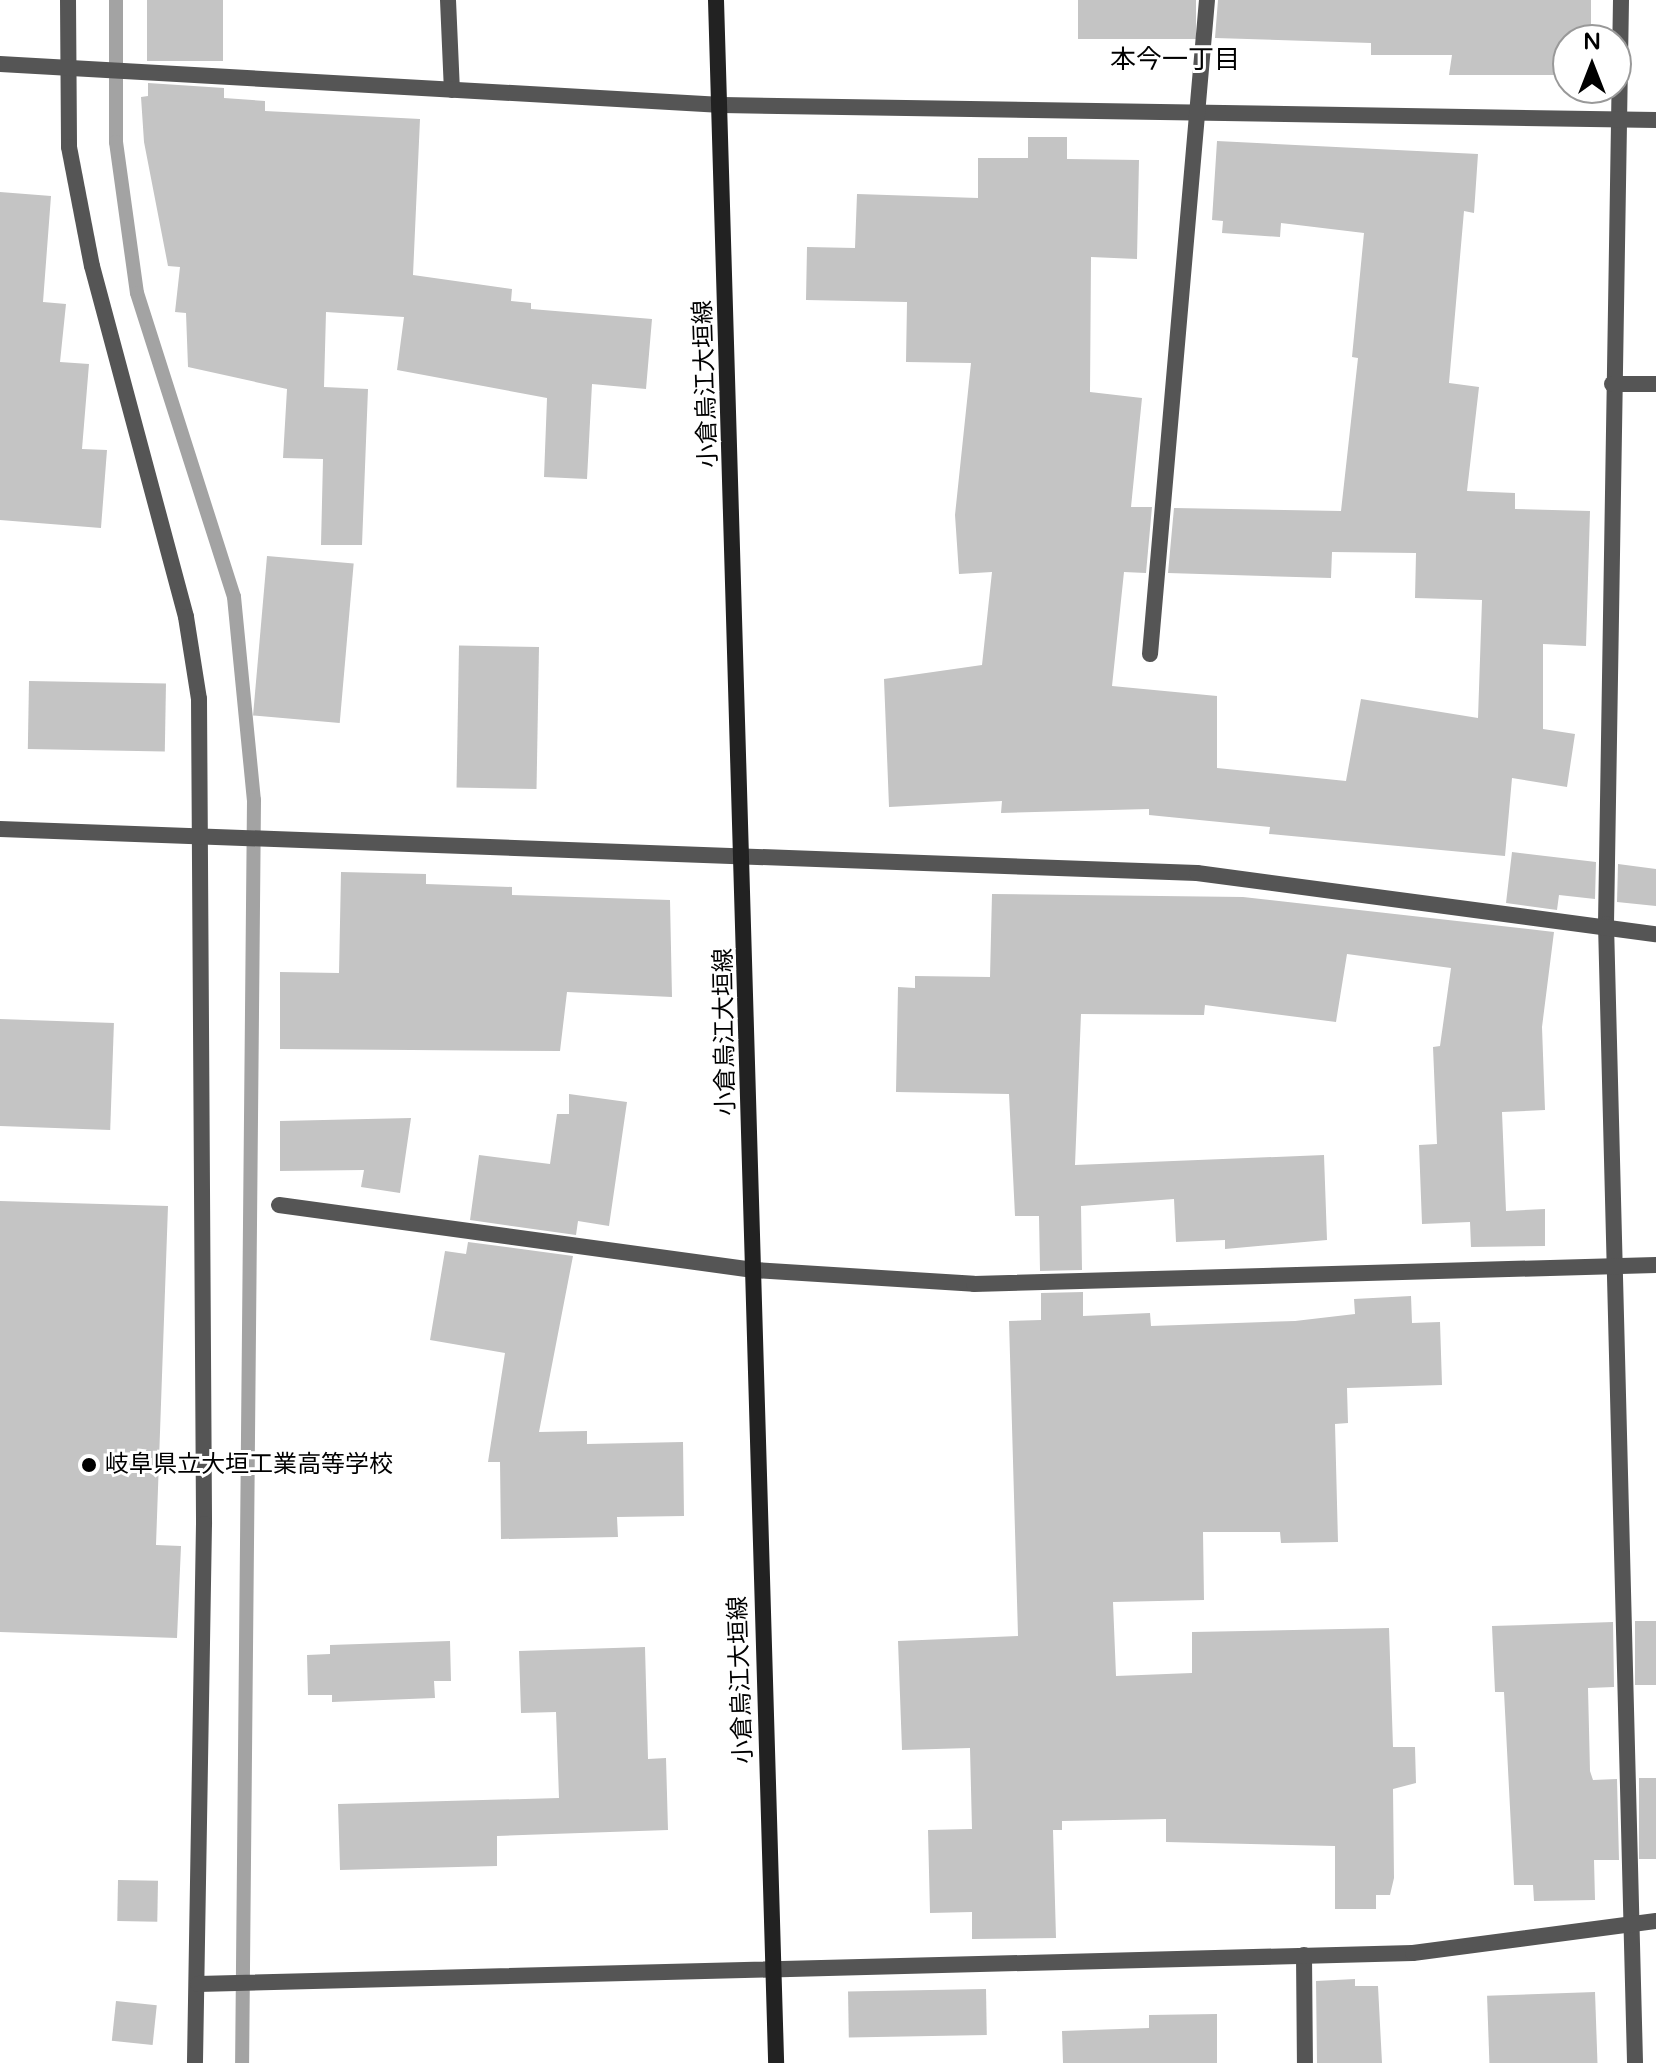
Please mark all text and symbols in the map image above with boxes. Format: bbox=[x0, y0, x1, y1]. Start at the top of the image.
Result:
north arrow bbox=[1552, 24, 1632, 104]
text: N bbox=[1583, 29, 1601, 55]
district label: 本今一丁目 bbox=[1110, 44, 1240, 76]
street label: 小倉烏江大垣線 bbox=[689, 300, 723, 468]
street label: 小倉烏江大垣線 bbox=[709, 948, 741, 1116]
place label: 岐阜県立大垣工業高等学校 bbox=[105, 1451, 393, 1479]
marker: 岐阜県立大垣工業高等学校 bbox=[80, 1456, 98, 1474]
street label: 小倉烏江大垣線 bbox=[724, 1596, 758, 1764]

